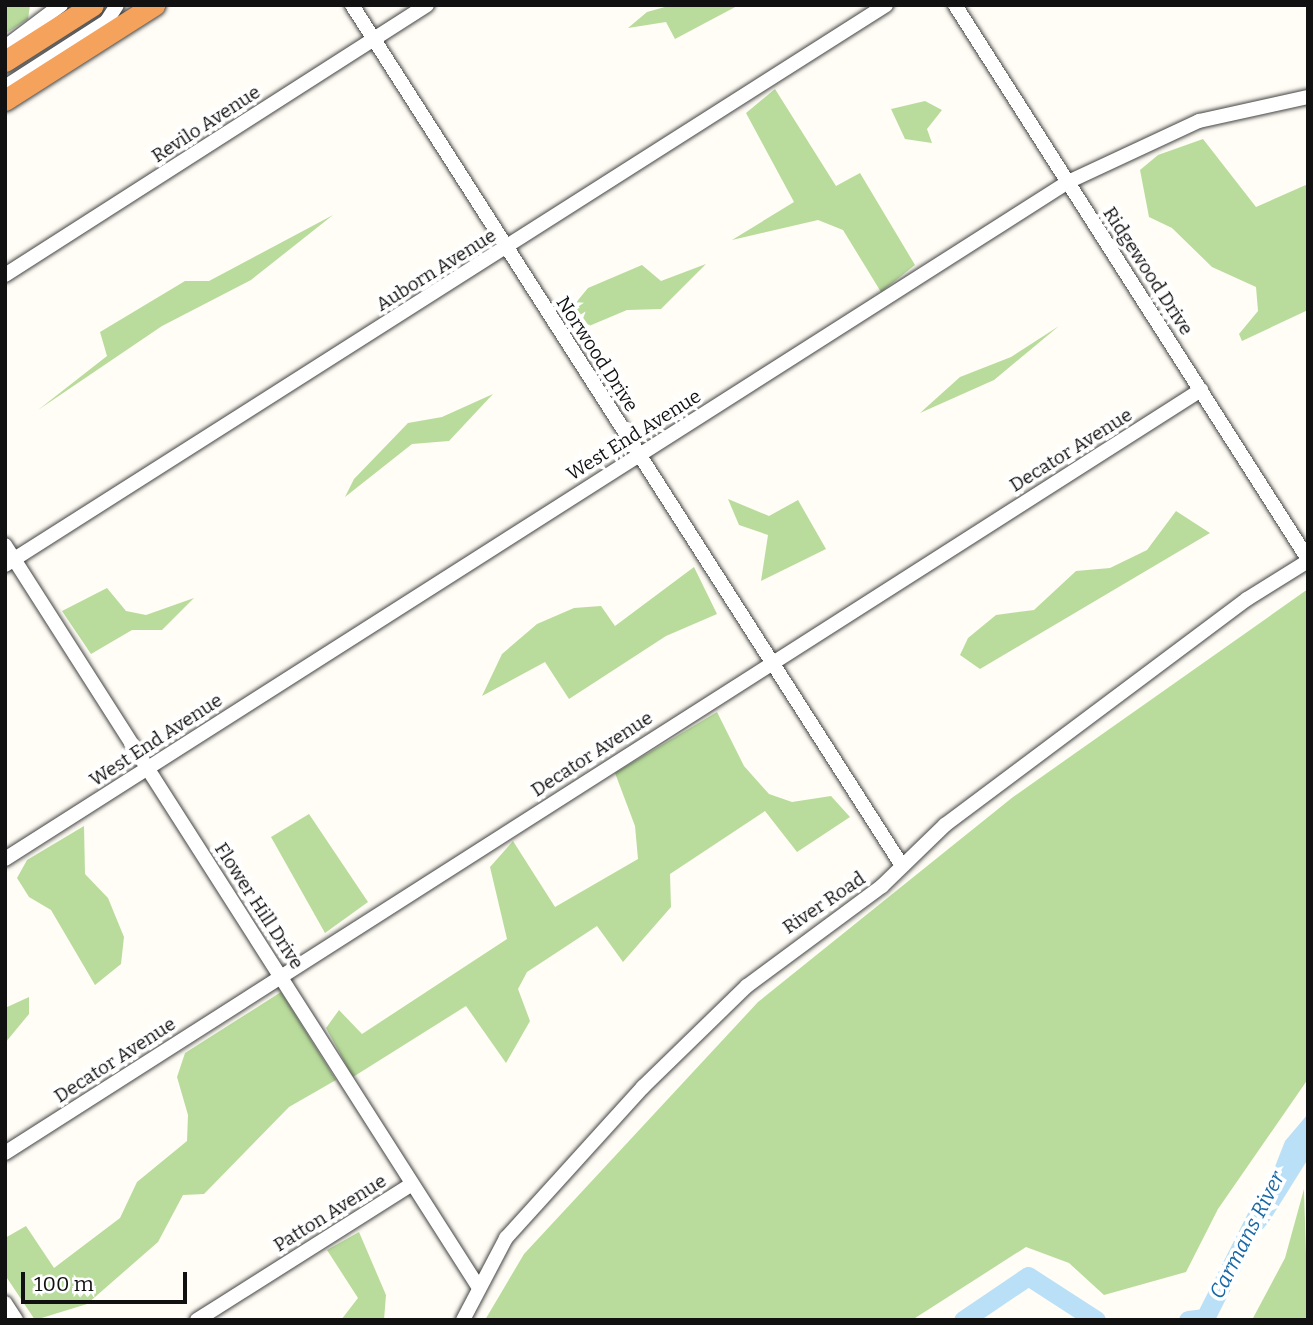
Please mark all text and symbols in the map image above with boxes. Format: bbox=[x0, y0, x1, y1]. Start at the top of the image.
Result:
street label: Revilo Avenue bbox=[148, 80, 264, 168]
street label: Ridgewood Drive bbox=[1098, 203, 1198, 339]
street label: Auborn Avenue bbox=[372, 224, 500, 316]
street label: Norwood Drive bbox=[551, 292, 643, 416]
street label: West End Avenue bbox=[563, 385, 705, 485]
street label: Decator Avenue bbox=[1005, 403, 1137, 497]
street label: West End Avenue bbox=[85, 689, 227, 791]
street label: Decator Avenue bbox=[527, 706, 657, 802]
street label: Flower Hill Drive bbox=[210, 838, 308, 974]
street label: River Road bbox=[778, 867, 870, 939]
street label: Decator Avenue bbox=[50, 1012, 180, 1108]
water label: Carmans River bbox=[1204, 1167, 1290, 1303]
street label: Patton Avenue bbox=[270, 1169, 390, 1257]
scale bar bbox=[24, 1258, 191, 1302]
text: 100 m bbox=[34, 1271, 94, 1297]

